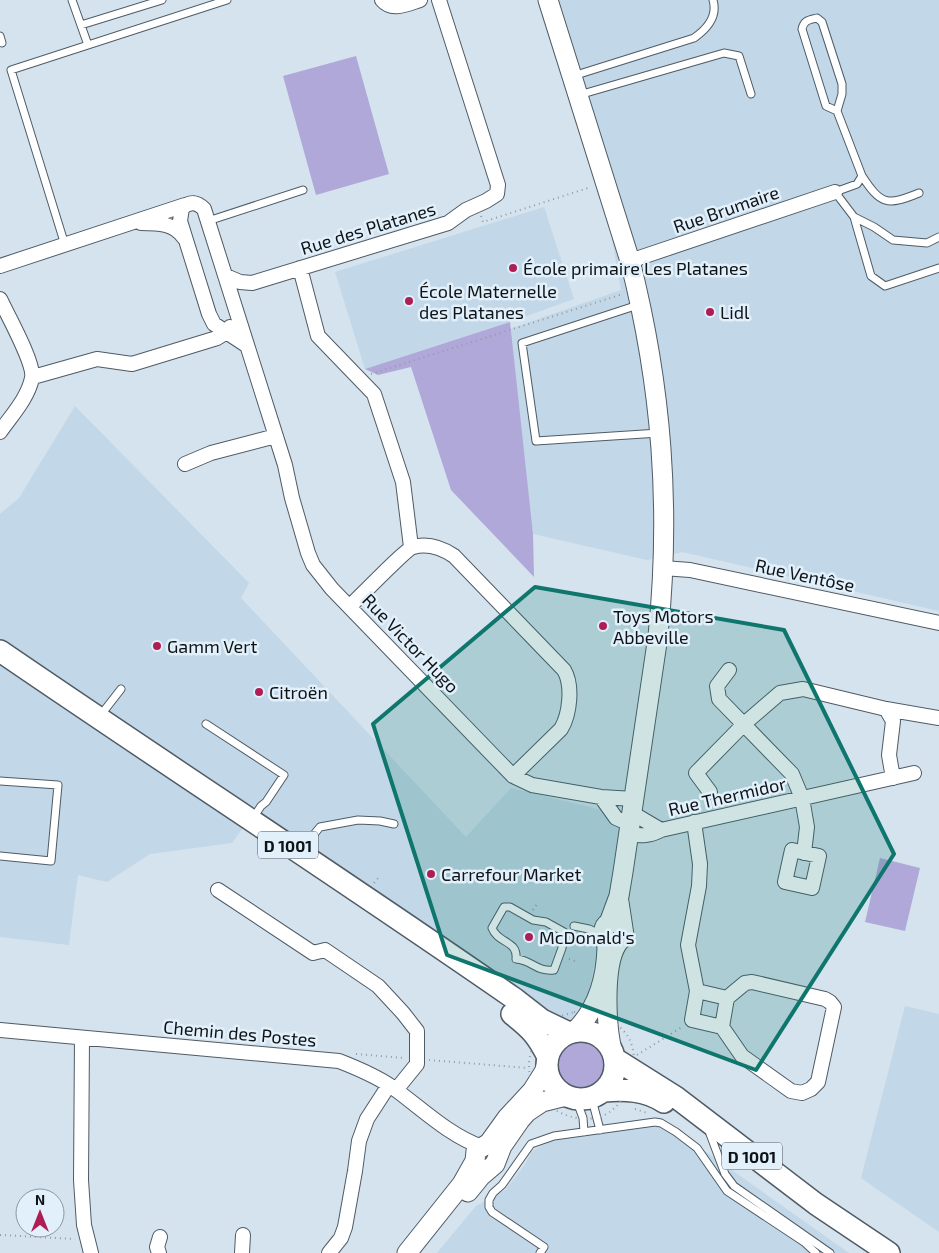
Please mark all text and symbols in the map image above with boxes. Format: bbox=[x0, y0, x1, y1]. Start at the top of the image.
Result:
street label: Rue Brumaire bbox=[670, 181, 782, 237]
street label: Rue des Platanes bbox=[298, 197, 438, 259]
place label: École primaire Les Platanes bbox=[523, 257, 748, 279]
marker: École primaire Les Platanes bbox=[507, 262, 519, 274]
place label: École Maternelle des Platanes bbox=[419, 280, 557, 323]
marker: École Maternelle des Platanes bbox=[403, 295, 415, 307]
place label: Lidl bbox=[720, 301, 750, 323]
marker: Lidl bbox=[704, 306, 716, 318]
street label: Rue Ventôse bbox=[753, 554, 857, 596]
street label: Rue Victor Hugo bbox=[358, 589, 464, 697]
place label: Toys Motors Abbeville bbox=[613, 605, 714, 648]
marker: Toys Motors Abbeville bbox=[597, 620, 609, 632]
place label: Gamm Vert bbox=[167, 635, 257, 657]
marker: Gamm Vert bbox=[151, 640, 163, 652]
place label: Citroën bbox=[269, 681, 328, 703]
marker: Citroën bbox=[253, 686, 265, 698]
street label: Rue Thermidor bbox=[666, 772, 788, 820]
road number: D 1001 bbox=[258, 832, 318, 858]
place label: Carrefour Market bbox=[441, 863, 581, 885]
marker: Carrefour Market bbox=[425, 868, 437, 880]
place label: McDonald's bbox=[539, 926, 635, 948]
marker: McDonald's bbox=[523, 931, 535, 943]
street label: Chemin des Postes bbox=[162, 1015, 318, 1051]
road number: D 1001 bbox=[722, 1142, 782, 1170]
north arrow bbox=[15, 1188, 65, 1238]
text: N bbox=[35, 1191, 45, 1208]

